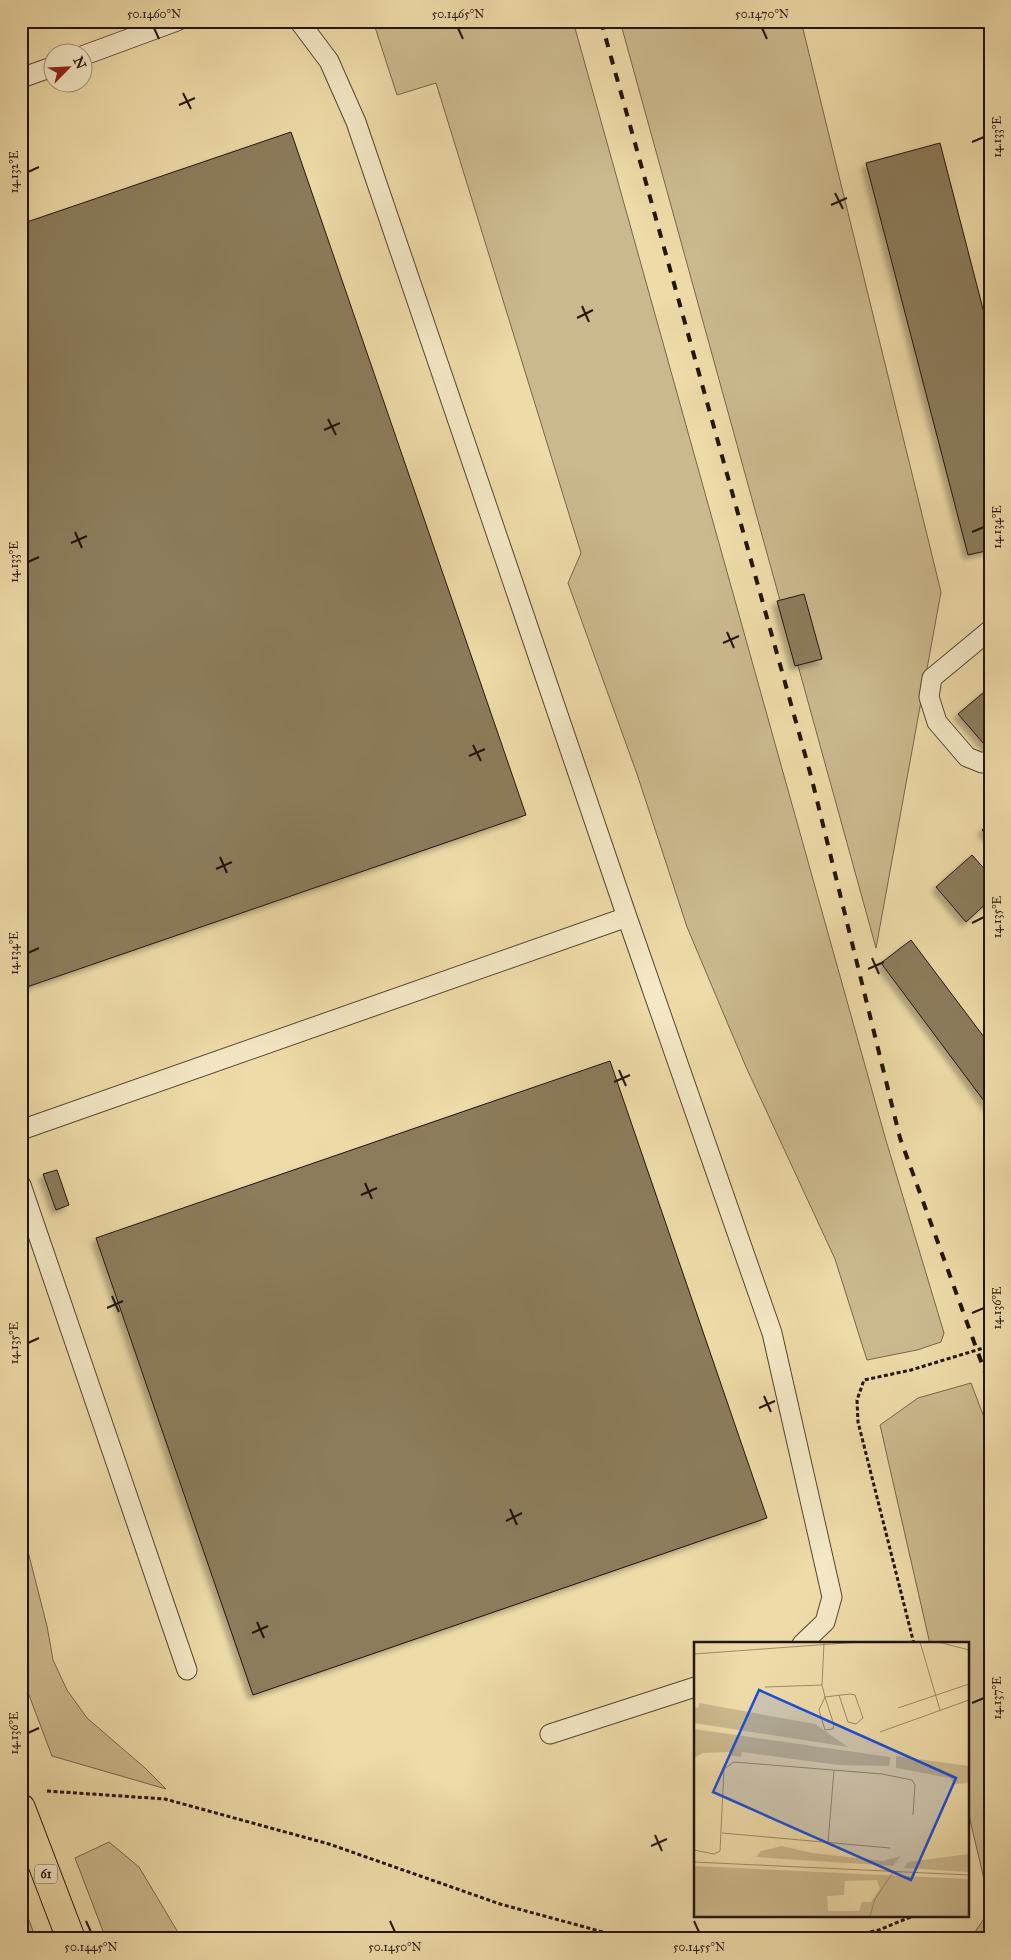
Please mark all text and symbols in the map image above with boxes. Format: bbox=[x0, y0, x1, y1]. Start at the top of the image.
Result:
text: 50.1460°N bbox=[127, 7, 181, 21]
text: 50.1465°N bbox=[432, 7, 484, 21]
text: 50.1470°N bbox=[735, 7, 789, 21]
north arrow bbox=[42, 42, 92, 92]
text: N bbox=[69, 54, 90, 72]
text: 14.133°E bbox=[990, 116, 1004, 158]
text: 14.132°E bbox=[7, 150, 21, 193]
text: 14.134°E bbox=[990, 505, 1004, 549]
text: 14.133°E bbox=[7, 541, 21, 583]
text: 14.135°E bbox=[990, 895, 1004, 938]
text: 14.134°E bbox=[7, 931, 21, 975]
text: 14.136°E bbox=[990, 1286, 1004, 1329]
text: 14.135°E bbox=[7, 1321, 21, 1364]
inset map bbox=[694, 1642, 968, 1918]
text: 14.137°E bbox=[990, 1676, 1004, 1720]
text: 14.136°E bbox=[7, 1711, 21, 1754]
road number: 61 bbox=[35, 1865, 57, 1884]
text: 50.1445°N bbox=[64, 1940, 118, 1954]
text: 50.1450°N bbox=[368, 1940, 422, 1954]
text: 50.1455°N bbox=[673, 1940, 725, 1954]

